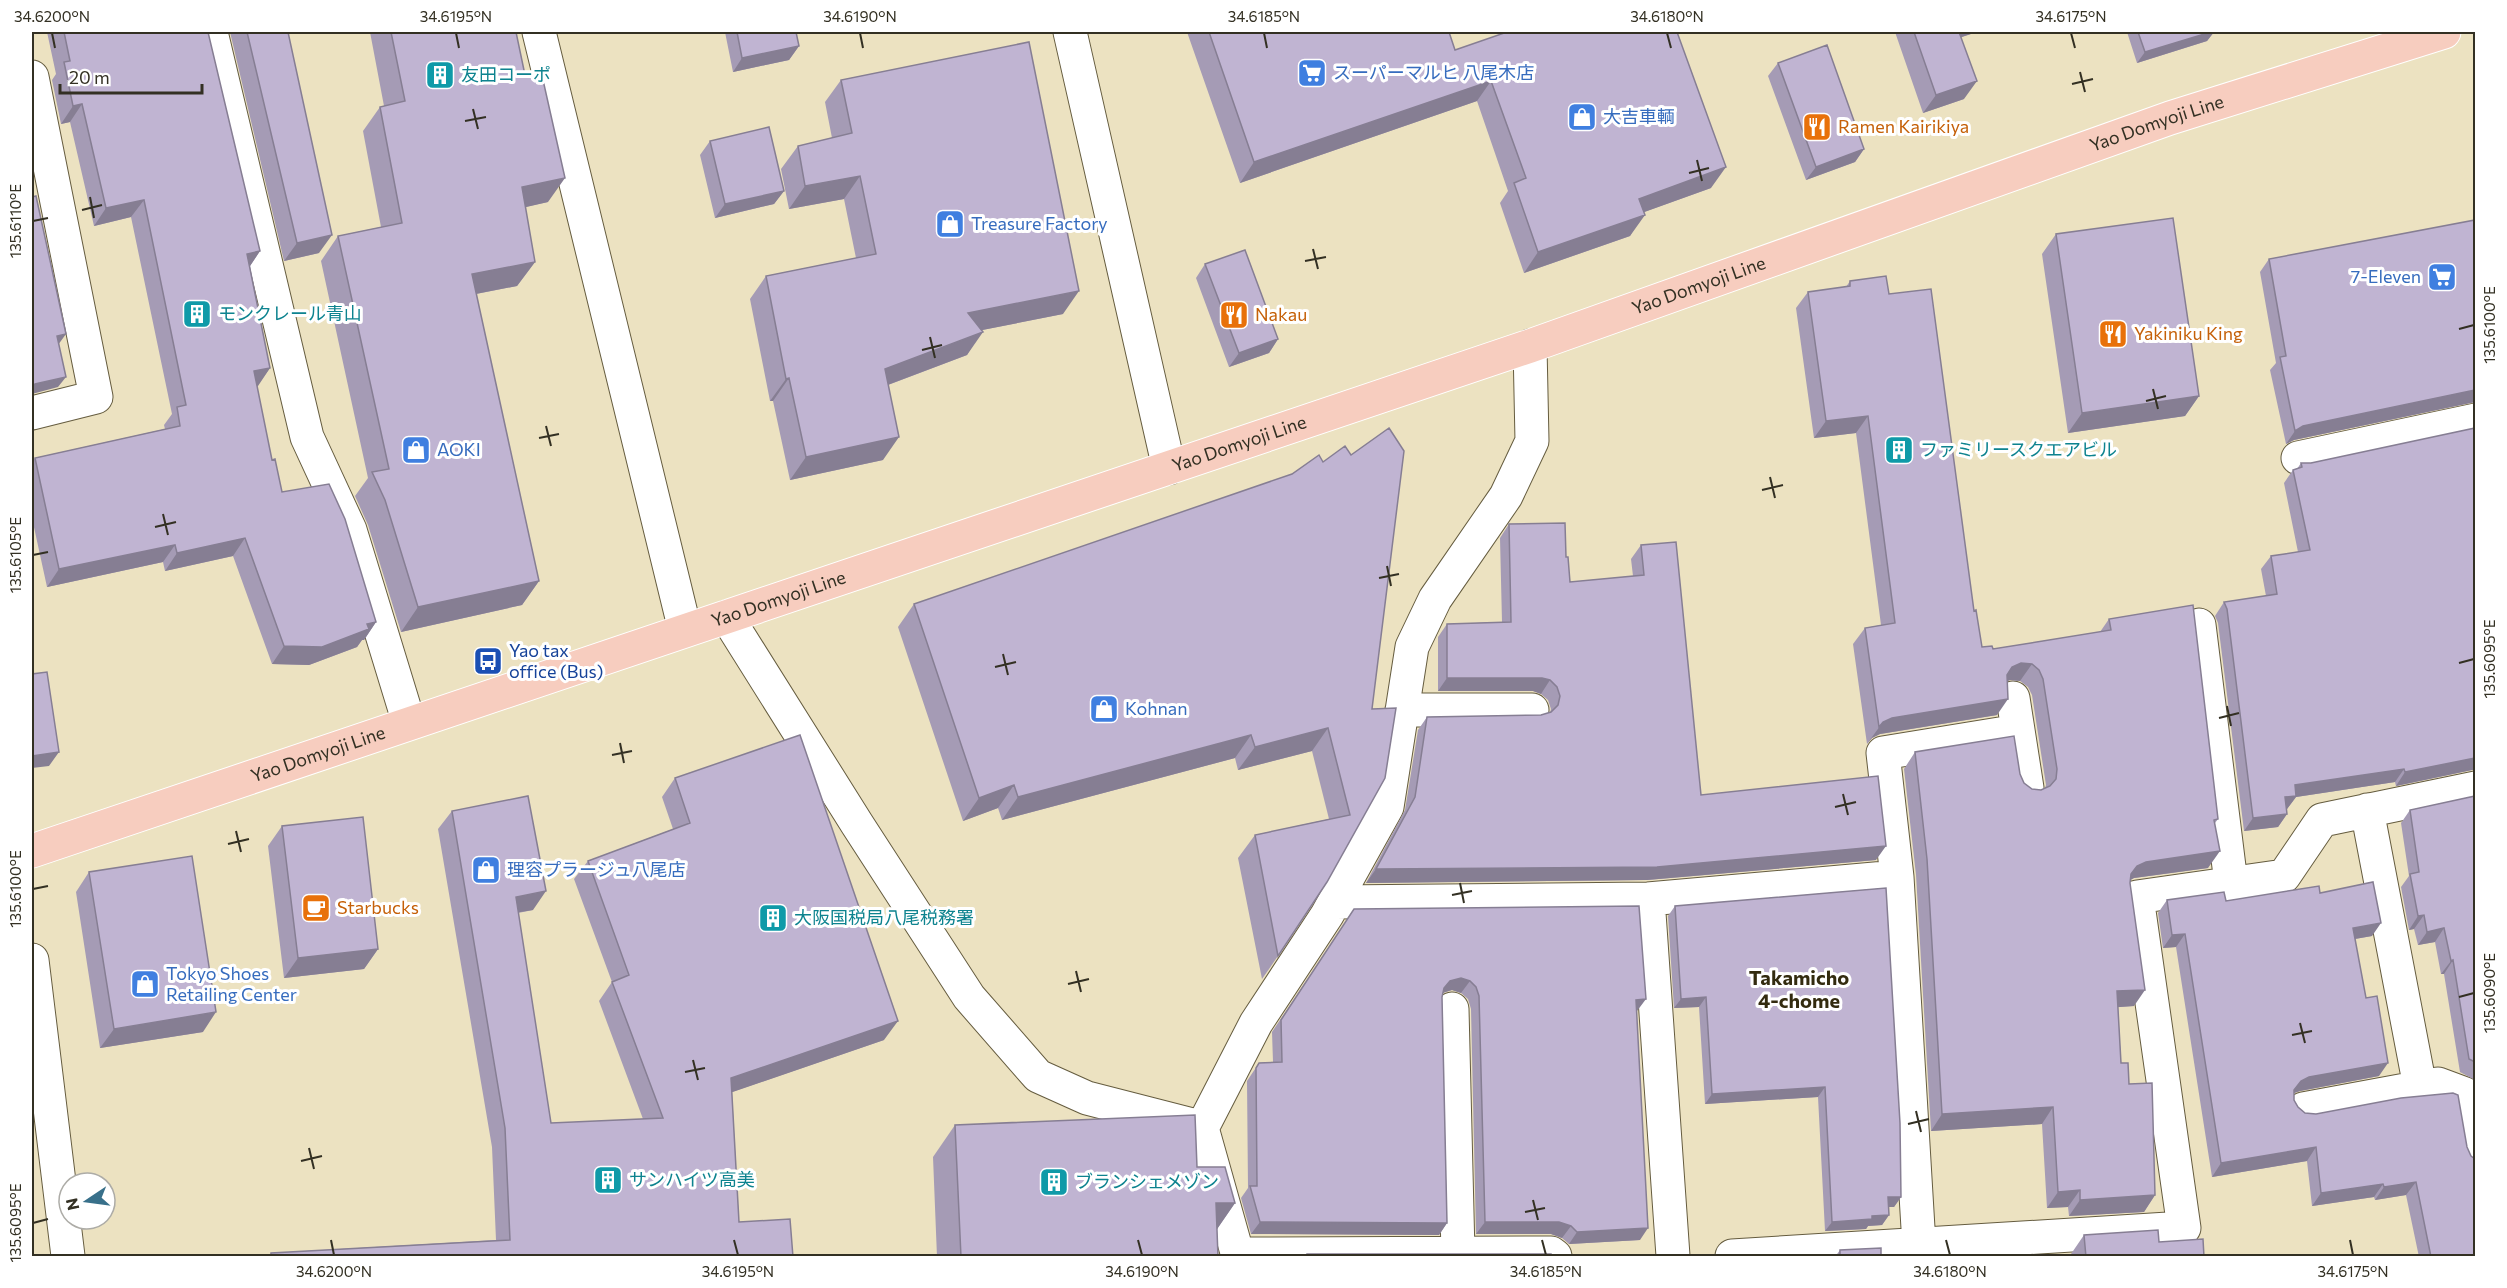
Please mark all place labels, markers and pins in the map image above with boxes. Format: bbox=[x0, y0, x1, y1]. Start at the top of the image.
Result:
supermarket icon: スーパーマルヒ 八尾木店 bbox=[1296, 57, 1328, 89]
building icon: 友田コーポ bbox=[424, 59, 456, 91]
place label: スーパーマルヒ 八尾木店 bbox=[1333, 61, 1534, 83]
place label: 友田コーポ bbox=[461, 63, 551, 85]
shop icon: 大吉車輌 bbox=[1566, 101, 1598, 133]
place label: 大吉車輌 bbox=[1603, 105, 1675, 127]
restaurant icon: Ramen Kairikiya bbox=[1801, 111, 1833, 143]
place label: Ramen Kairikiya bbox=[1838, 115, 1969, 137]
shop icon: Treasure Factory bbox=[934, 208, 966, 240]
place label: Treasure Factory bbox=[971, 212, 1108, 234]
supermarket icon: 7-Eleven bbox=[2426, 261, 2458, 293]
place label: 7-Eleven bbox=[2351, 265, 2421, 287]
building icon: モンクレール青山 bbox=[181, 298, 213, 330]
restaurant icon: Nakau bbox=[1218, 299, 1250, 331]
place label: モンクレール青山 bbox=[218, 302, 362, 324]
place label: Nakau bbox=[1255, 303, 1307, 325]
restaurant icon: Yakiniku King bbox=[2097, 318, 2129, 350]
place label: Yakiniku King bbox=[2134, 322, 2243, 344]
shop icon: AOKI bbox=[400, 434, 432, 466]
building icon: ファミリースクエアビル bbox=[1883, 434, 1915, 466]
place label: AOKI bbox=[437, 438, 481, 460]
place label: ファミリースクエアビル bbox=[1920, 438, 2117, 460]
place label: Yao tax office (Bus) bbox=[509, 639, 603, 682]
bus stop icon: Yao tax office (Bus) bbox=[472, 645, 504, 677]
shop icon: Kohnan bbox=[1088, 693, 1120, 725]
place label: Kohnan bbox=[1125, 697, 1188, 719]
shop icon: 理容プラージュ八尾店 bbox=[470, 854, 502, 886]
place label: 理容プラージュ八尾店 bbox=[507, 858, 685, 880]
cafe icon: Starbucks bbox=[300, 892, 332, 924]
place label: Starbucks bbox=[337, 896, 419, 918]
building icon: 大阪国税局八尾税務署 bbox=[757, 902, 789, 934]
place label: 大阪国税局八尾税務署 bbox=[794, 906, 974, 928]
place label: Tokyo Shoes Retailing Center bbox=[166, 962, 297, 1005]
shop icon: Tokyo Shoes Retailing Center bbox=[129, 968, 161, 1000]
building icon: サンハイツ高美 bbox=[592, 1164, 624, 1196]
building icon: ブランシェメゾン bbox=[1038, 1166, 1070, 1198]
place label: サンハイツ高美 bbox=[629, 1168, 755, 1190]
place label: ブランシェメゾン bbox=[1075, 1170, 1219, 1192]

